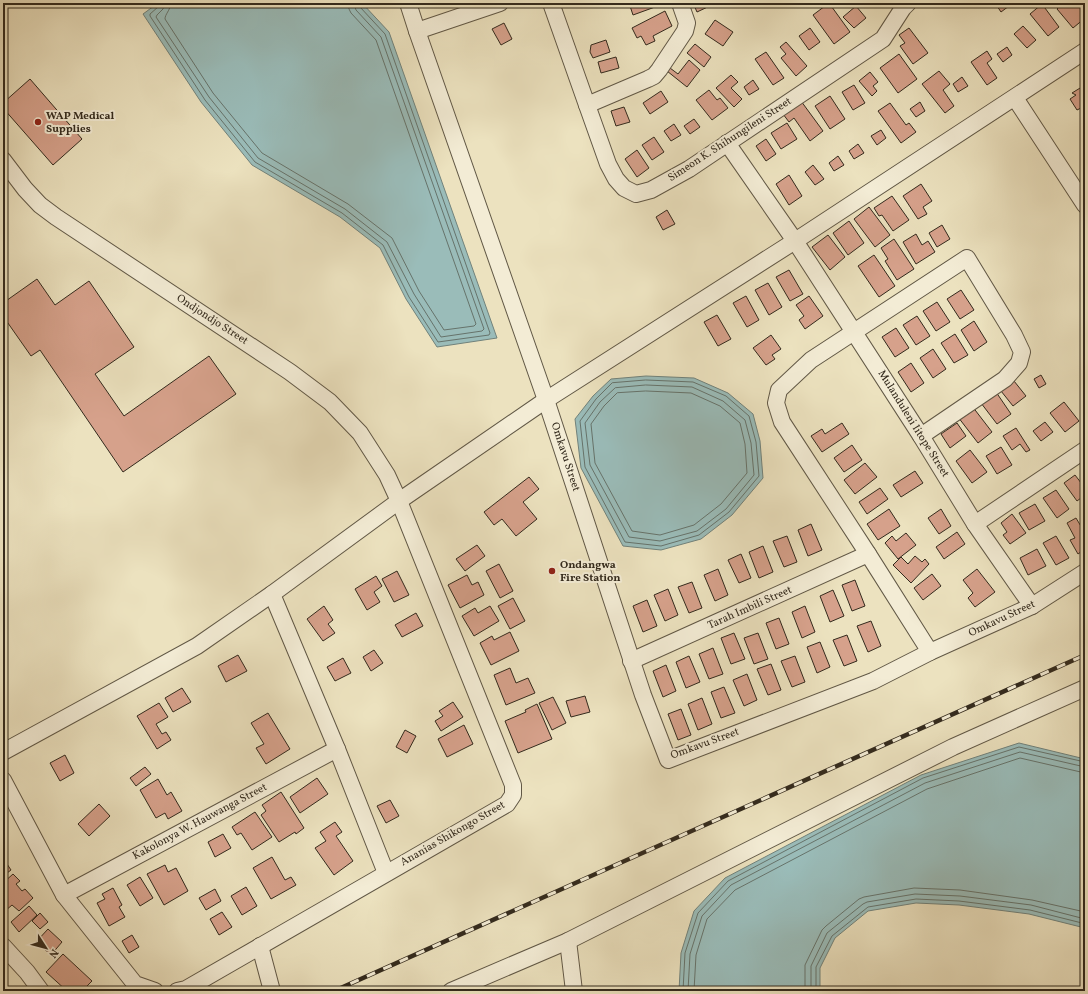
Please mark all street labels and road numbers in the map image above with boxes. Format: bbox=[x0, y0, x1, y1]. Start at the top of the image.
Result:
street label: Simeon K. Shihungileni Street bbox=[665, 94, 795, 186]
street label: Ondjondjo Street bbox=[173, 291, 251, 349]
street label: Mulanduleni Iitope Street bbox=[874, 367, 952, 481]
street label: Omkavu Street bbox=[547, 420, 583, 494]
street label: Tarah Imbili Street bbox=[706, 583, 795, 633]
street label: Omkavu Street bbox=[966, 597, 1038, 641]
street label: Omkavu Street bbox=[669, 725, 742, 763]
street label: Kakolonya W. Hauwanga Street bbox=[130, 780, 270, 864]
street label: Ananias Shikongo Street bbox=[398, 798, 508, 870]

